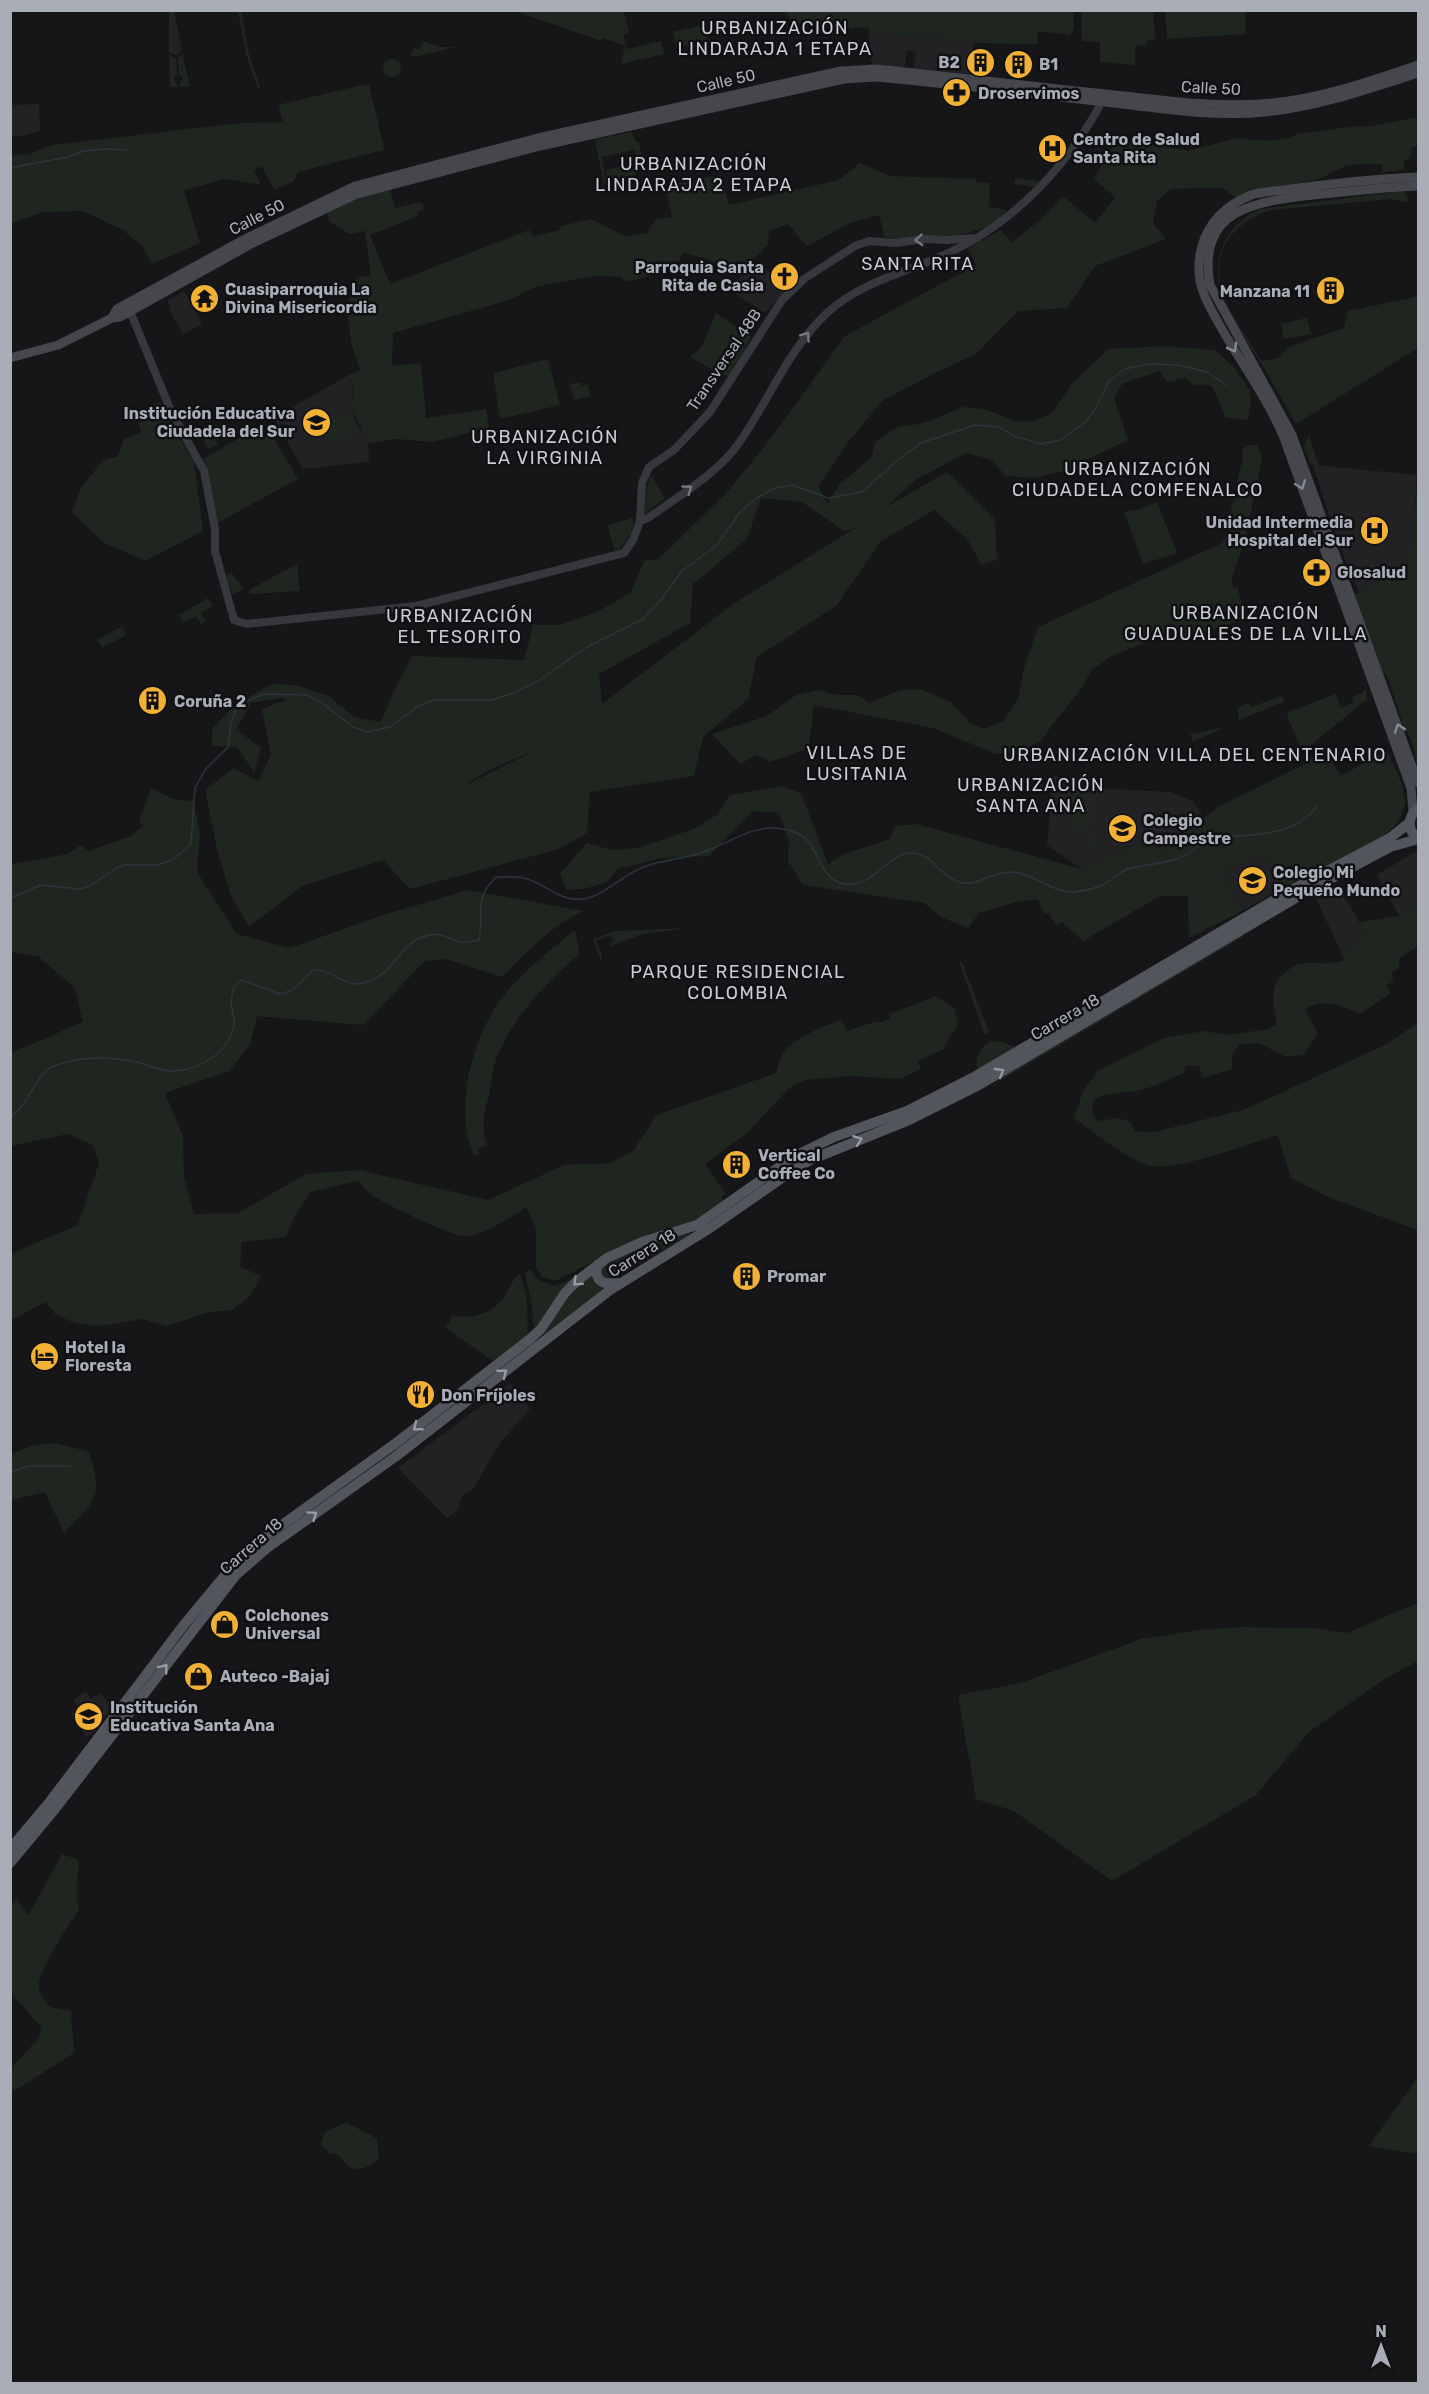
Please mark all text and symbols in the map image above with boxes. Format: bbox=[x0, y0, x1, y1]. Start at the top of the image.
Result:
district label: URBANIZACIÓN LINDARAJA 1 ETAPA bbox=[677, 17, 873, 60]
building icon: B2 bbox=[965, 46, 997, 78]
building icon: B1 bbox=[1002, 48, 1034, 80]
place label: B2 bbox=[938, 53, 960, 72]
place label: B1 bbox=[1039, 55, 1058, 74]
street label: Calle 50 bbox=[695, 65, 757, 97]
pharmacy icon: Droservimos bbox=[941, 77, 973, 109]
street label: Calle 50 bbox=[1181, 77, 1241, 99]
place label: Droservimos bbox=[978, 84, 1080, 103]
place label: Centro de Salud Santa Rita bbox=[1073, 130, 1200, 167]
hospital icon: Centro de Salud Santa Rita bbox=[1036, 132, 1068, 164]
district label: URBANIZACIÓN LINDARAJA 2 ETAPA bbox=[595, 153, 793, 196]
street label: Calle 50 bbox=[226, 195, 288, 239]
one-way arrow bbox=[914, 234, 923, 247]
district label: SANTA RITA bbox=[861, 253, 975, 275]
place label: Parroquia Santa Rita de Casia bbox=[635, 258, 764, 295]
church icon: Parroquia Santa Rita de Casia bbox=[769, 260, 801, 292]
building icon: Manzana 11 bbox=[1315, 275, 1347, 307]
place label: Cuasiparroquia La Divina Misericordia bbox=[225, 280, 377, 317]
temple icon: Cuasiparroquia La Divina Misericordia bbox=[188, 282, 220, 314]
place label: Manzana 11 bbox=[1220, 282, 1310, 301]
street label: Transversal 48B bbox=[683, 305, 765, 415]
one-way arrow bbox=[799, 332, 810, 343]
one-way arrow bbox=[1226, 342, 1237, 352]
place label: Institución Educativa Ciudadela del Sur bbox=[123, 404, 296, 441]
school or university icon: Institución Educativa Ciudadela del Sur bbox=[300, 406, 332, 438]
district label: URBANIZACIÓN LA VIRGINIA bbox=[471, 426, 619, 469]
district label: URBANIZACIÓN CIUDADELA COMFENALCO bbox=[1012, 458, 1264, 501]
one-way arrow bbox=[1294, 479, 1306, 490]
one-way arrow bbox=[682, 485, 693, 496]
place label: Unidad Intermedia Hospital del Sur bbox=[1206, 513, 1354, 550]
hospital icon: Unidad Intermedia Hospital del Sur bbox=[1358, 515, 1390, 547]
pharmacy icon: Glosalud bbox=[1300, 556, 1332, 588]
place label: Glosalud bbox=[1337, 563, 1406, 582]
district label: URBANIZACIÓN GUADUALES DE LA VILLA bbox=[1124, 602, 1368, 645]
district label: URBANIZACIÓN EL TESORITO bbox=[386, 605, 534, 648]
building icon: Coruña 2 bbox=[137, 685, 169, 717]
place label: Coruña 2 bbox=[174, 692, 246, 711]
one-way arrow bbox=[1394, 723, 1406, 734]
district label: VILLAS DE LUSITANIA bbox=[806, 742, 908, 785]
district label: URBANIZACIÓN VILLA DEL CENTENARIO bbox=[1003, 744, 1387, 766]
district label: URBANIZACIÓN SANTA ANA bbox=[957, 774, 1105, 817]
place label: Colegio Campestre bbox=[1143, 811, 1231, 848]
school or university icon: Colegio Campestre bbox=[1106, 813, 1138, 845]
place label: Colegio Mi Pequeño Mundo bbox=[1273, 863, 1400, 900]
school or university icon: Colegio Mi Pequeño Mundo bbox=[1236, 865, 1268, 897]
district label: PARQUE RESIDENCIAL COLOMBIA bbox=[630, 961, 846, 1004]
street label: Carrera 18 bbox=[1027, 990, 1103, 1044]
one-way arrow bbox=[994, 1068, 1004, 1080]
one-way arrow bbox=[852, 1135, 863, 1147]
place label: Vertical Coffee Co bbox=[758, 1146, 835, 1183]
building icon: Vertical Coffee Co bbox=[721, 1148, 753, 1180]
street label: Carrera 18 bbox=[605, 1225, 679, 1281]
building icon: Promar bbox=[730, 1260, 762, 1292]
place label: Promar bbox=[767, 1267, 827, 1286]
one-way arrow bbox=[573, 1275, 584, 1286]
place label: Hotel la Floresta bbox=[65, 1338, 132, 1375]
hotel icon: Hotel la Floresta bbox=[28, 1340, 60, 1372]
one-way arrow bbox=[497, 1370, 508, 1381]
restaurant icon: Don Fríjoles bbox=[404, 1379, 436, 1411]
place label: Don Fríjoles bbox=[441, 1386, 536, 1405]
one-way arrow bbox=[413, 1419, 424, 1430]
one-way arrow bbox=[307, 1511, 318, 1522]
street label: Carrera 18 bbox=[216, 1514, 286, 1578]
place label: Colchones Universal bbox=[245, 1606, 329, 1643]
shop icon: Colchones Universal bbox=[208, 1608, 240, 1640]
shop icon: Auteco -Bajaj bbox=[183, 1660, 215, 1692]
one-way arrow bbox=[156, 1664, 167, 1675]
place label: Auteco -Bajaj bbox=[220, 1667, 330, 1686]
place label: Institución Educativa Santa Ana bbox=[110, 1698, 275, 1735]
school or university icon: Institución Educativa Santa Ana bbox=[73, 1700, 105, 1732]
north arrow bbox=[1351, 2316, 1411, 2376]
text: N bbox=[1375, 2322, 1387, 2341]

